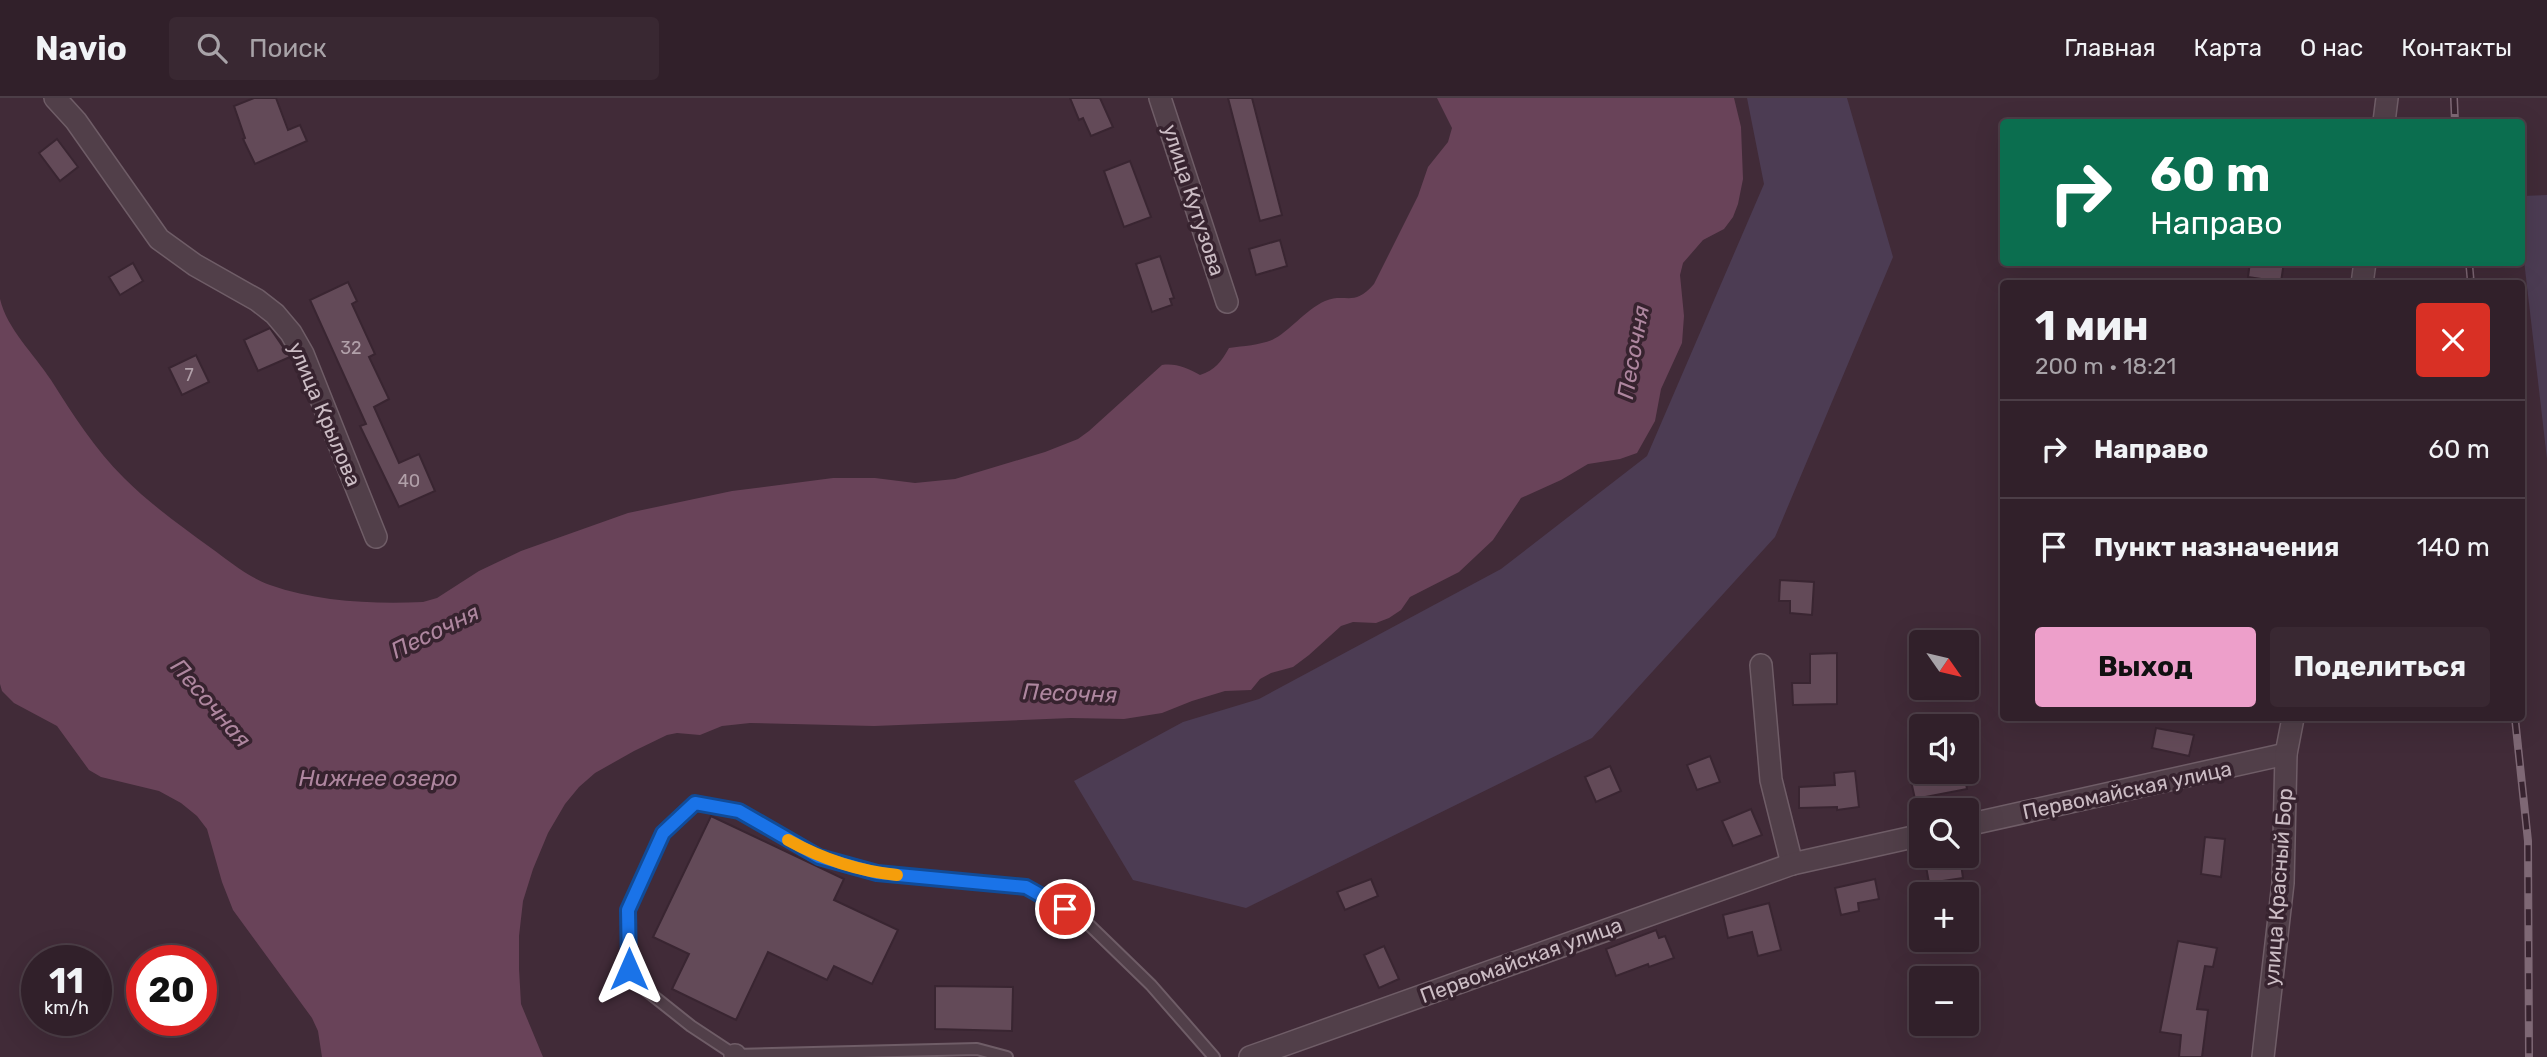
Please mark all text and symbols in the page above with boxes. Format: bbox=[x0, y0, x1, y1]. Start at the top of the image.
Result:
search box bbox=[169, 17, 659, 80]
text: Navio bbox=[35, 29, 127, 68]
icon: search bbox=[193, 29, 231, 67]
text: Поиск bbox=[249, 33, 327, 64]
text: Главная bbox=[2064, 34, 2156, 62]
text: Карта bbox=[2194, 34, 2262, 62]
text: О нас bbox=[2300, 34, 2363, 62]
text: Контакты bbox=[2401, 34, 2512, 62]
street label: улица Кутузова bbox=[1158, 121, 1230, 279]
text: 60 m bbox=[2150, 145, 2271, 203]
icon: right bbox=[2035, 147, 2126, 238]
text: Направо bbox=[2150, 204, 2283, 242]
text: 1 мин bbox=[2035, 301, 2149, 351]
water label: Песочня bbox=[1611, 303, 1655, 401]
button: close bbox=[2416, 303, 2490, 377]
house number: 32 bbox=[340, 337, 362, 359]
street label: улица Крылова bbox=[283, 338, 367, 490]
text: 200 m · 18:21 bbox=[2035, 352, 2176, 380]
house number: 7 bbox=[184, 364, 194, 386]
icon: right bbox=[2035, 430, 2073, 468]
text: Направо bbox=[2094, 434, 2208, 465]
text: 60 m bbox=[2428, 434, 2490, 465]
house number: 40 bbox=[398, 470, 420, 492]
icon: arrive bbox=[2035, 528, 2073, 566]
text: Пункт назначения bbox=[2094, 532, 2339, 563]
text: 140 m bbox=[2417, 532, 2490, 563]
water label: Песочня bbox=[386, 598, 484, 664]
button: Выход bbox=[2035, 627, 2256, 707]
button: Поделиться bbox=[2270, 627, 2490, 707]
north arrow bbox=[1909, 630, 1979, 700]
map controls bbox=[1909, 630, 1979, 1036]
water label: Песочная bbox=[165, 653, 257, 753]
water label: Песочня bbox=[1022, 677, 1118, 709]
button: sound bbox=[1909, 714, 1979, 784]
street label: Первомайская улица bbox=[2020, 756, 2234, 824]
water label: Нижнее озеро bbox=[298, 764, 458, 792]
street label: улица Красный Бор bbox=[2259, 787, 2297, 987]
button: search bbox=[1909, 798, 1979, 868]
pin bbox=[1035, 879, 1095, 939]
button: + bbox=[1909, 882, 1979, 952]
icon: arrive bbox=[1046, 890, 1084, 928]
street label: Первомайская улица bbox=[1417, 912, 1625, 1008]
position arrow bbox=[592, 932, 666, 1006]
speed limit sign: 20 bbox=[126, 945, 217, 1036]
text: 11 bbox=[49, 960, 84, 1002]
button: − bbox=[1909, 966, 1979, 1036]
text: km/h bbox=[44, 997, 89, 1019]

